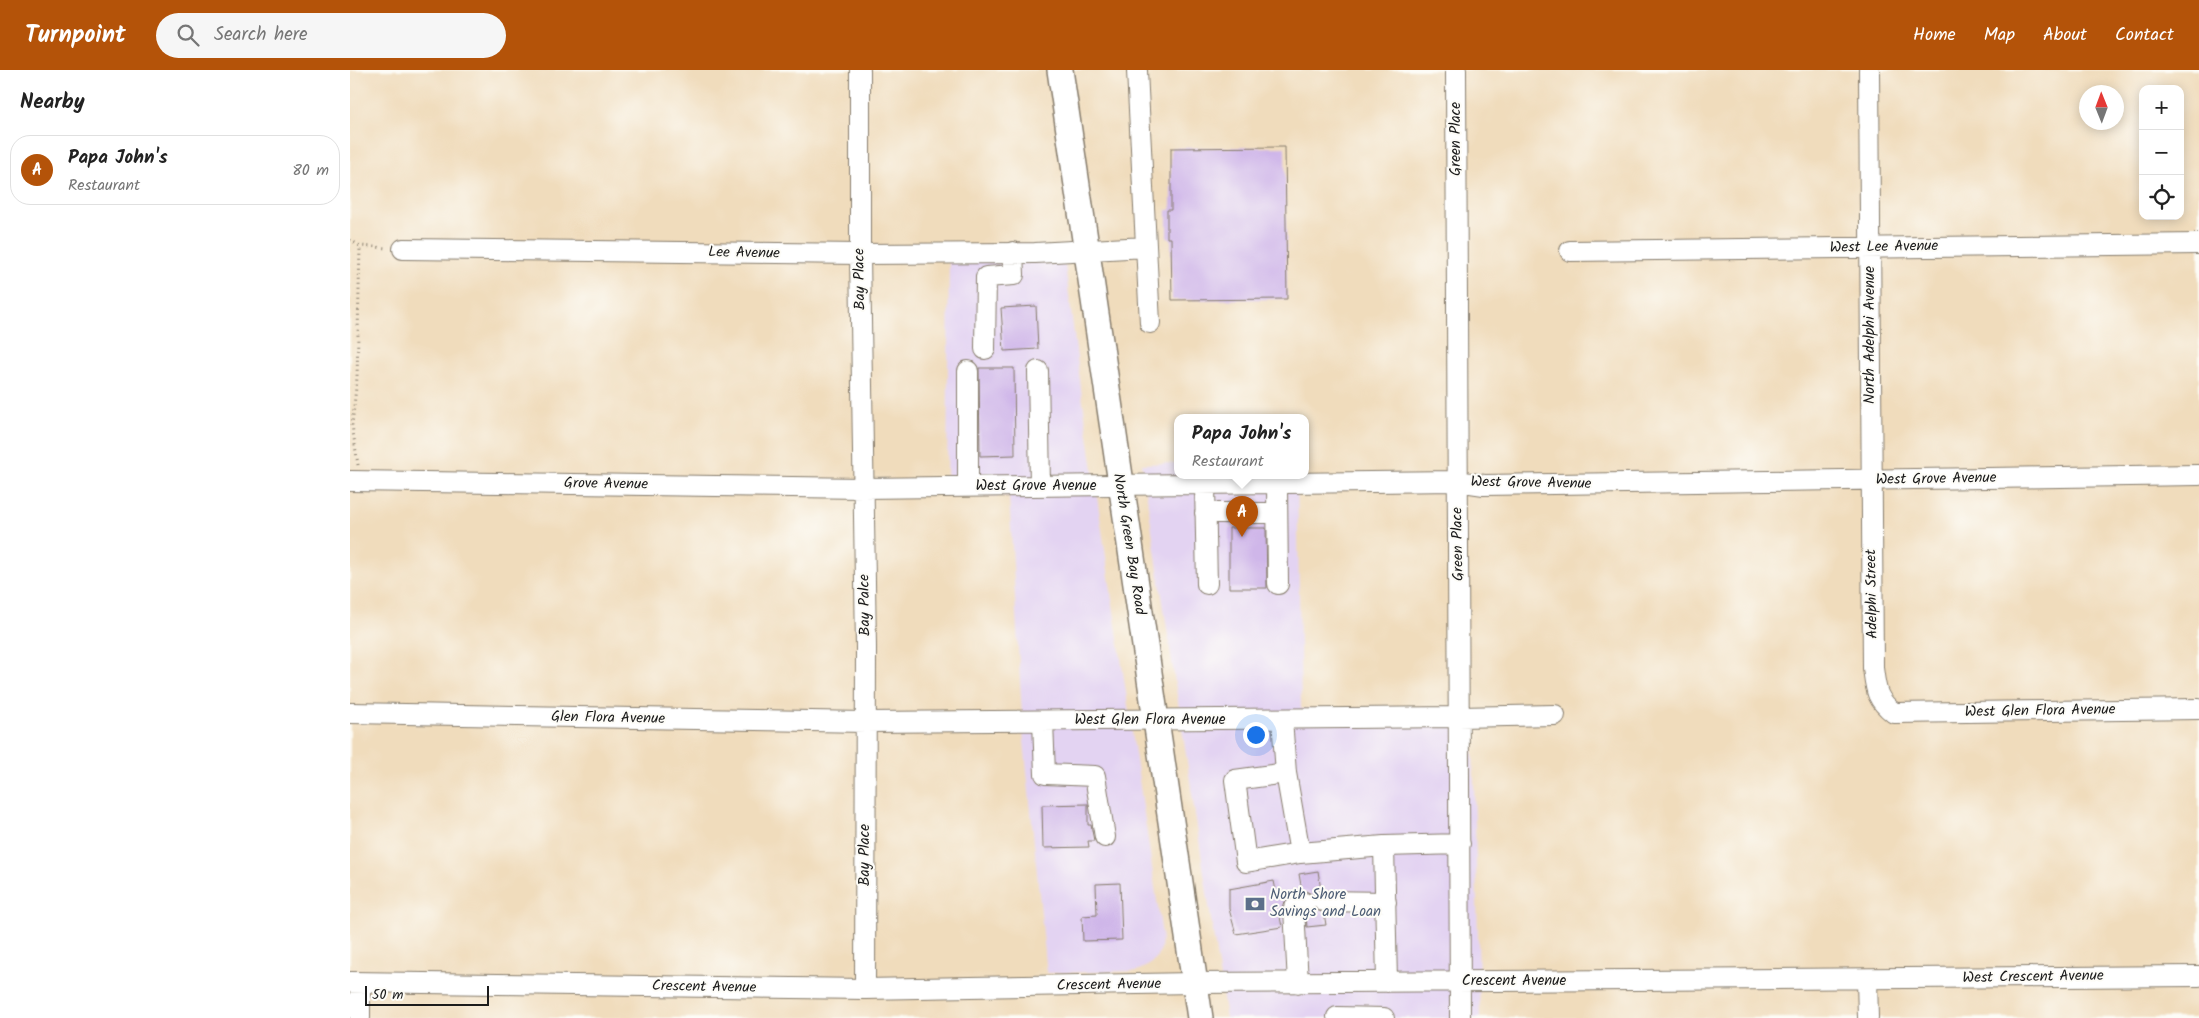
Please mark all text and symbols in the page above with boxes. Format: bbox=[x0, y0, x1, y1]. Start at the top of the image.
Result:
search box bbox=[156, 13, 506, 58]
text: Turnpoint bbox=[25, 16, 126, 55]
text: Search here bbox=[214, 20, 308, 50]
icon: search bbox=[174, 21, 202, 49]
text: Home bbox=[1913, 21, 1956, 50]
text: Map bbox=[1984, 21, 2015, 50]
text: About bbox=[2043, 21, 2087, 50]
text: Contact bbox=[2115, 21, 2174, 50]
north arrow bbox=[2079, 85, 2124, 130]
map controls bbox=[2139, 85, 2184, 220]
button: + bbox=[2139, 85, 2184, 130]
text: Nearby bbox=[20, 86, 85, 119]
street label: Green Place bbox=[1444, 102, 1468, 176]
button: − bbox=[2139, 130, 2184, 175]
text: Papa John's bbox=[68, 143, 168, 173]
text: A bbox=[32, 158, 42, 183]
text: 80 m bbox=[292, 158, 329, 183]
text: Restaurant bbox=[68, 173, 140, 198]
button: locate bbox=[2139, 175, 2184, 220]
street label: West Lee Avenue bbox=[1830, 234, 1939, 260]
street label: Lee Avenue bbox=[708, 240, 780, 266]
street label: Bay Place bbox=[847, 248, 873, 310]
street label: North Adelphi Avenue bbox=[1858, 266, 1882, 404]
popup bbox=[1174, 414, 1309, 479]
text: Papa John's bbox=[1192, 419, 1291, 449]
text: Restaurant bbox=[1192, 449, 1264, 474]
street label: West Grove Avenue bbox=[1875, 466, 1997, 492]
street label: West Grove Avenue bbox=[1470, 470, 1592, 496]
street label: Grove Avenue bbox=[564, 471, 649, 497]
street label: North Green Bay Road bbox=[1106, 471, 1152, 617]
street label: West Grove Avenue bbox=[976, 474, 1097, 498]
pin: A bbox=[1226, 496, 1258, 537]
street label: Green Place bbox=[1445, 507, 1471, 581]
street label: Adelphi Street bbox=[1859, 549, 1885, 639]
street label: Bay Palce bbox=[852, 574, 878, 636]
street label: West Glen Flora Avenue bbox=[1964, 698, 2116, 724]
street label: Glen Flora Avenue bbox=[551, 705, 665, 731]
street label: West Glen Flora Avenue bbox=[1075, 708, 1226, 732]
your location bbox=[1243, 722, 1269, 748]
street label: Bay Place bbox=[853, 824, 877, 886]
place label: North Shore Savings and Loan bbox=[1270, 883, 1381, 924]
bank icon: North Shore Savings and Loan bbox=[1244, 893, 1266, 915]
street label: West Crescent Avenue bbox=[1962, 964, 2104, 990]
street label: Crescent Avenue bbox=[1462, 969, 1566, 993]
street label: Crescent Avenue bbox=[1057, 972, 1162, 998]
street label: Crescent Avenue bbox=[652, 974, 757, 1000]
scale bar bbox=[365, 983, 489, 1006]
text: 50 m bbox=[372, 984, 403, 1006]

